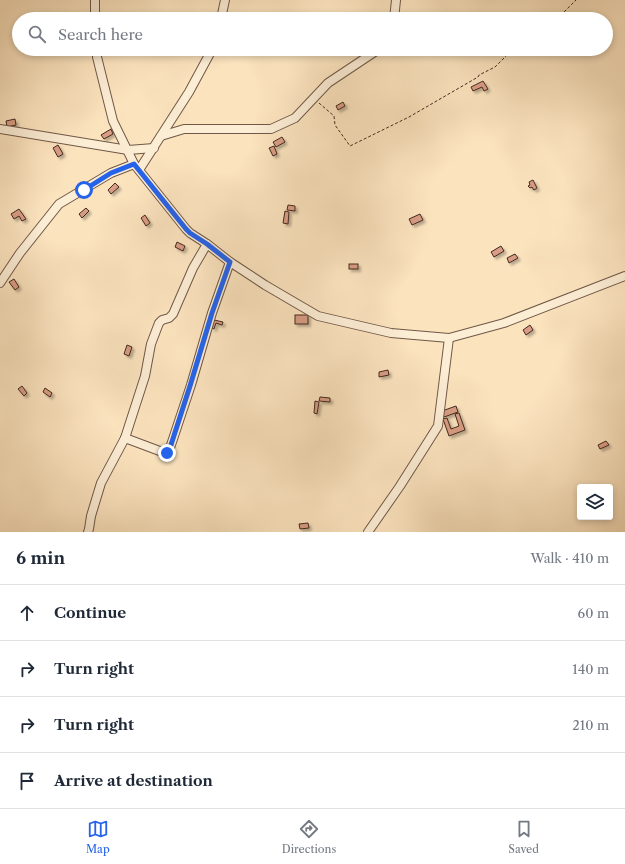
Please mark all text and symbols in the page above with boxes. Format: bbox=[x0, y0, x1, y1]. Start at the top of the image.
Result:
search box bbox=[12, 12, 613, 56]
icon: search bbox=[26, 23, 48, 45]
text: Search here bbox=[58, 25, 143, 44]
route start bbox=[75, 181, 93, 199]
route end bbox=[158, 444, 176, 462]
map controls bbox=[577, 484, 613, 520]
button: layers bbox=[577, 484, 613, 520]
text: 6 min bbox=[16, 548, 65, 568]
text: Walk · 410 m bbox=[531, 550, 609, 566]
icon: ahead bbox=[16, 602, 38, 624]
text: Continue bbox=[54, 603, 126, 622]
text: 60 m bbox=[578, 605, 609, 621]
icon: right bbox=[16, 658, 38, 680]
text: Turn right bbox=[54, 659, 134, 678]
text: 140 m bbox=[572, 661, 609, 677]
icon: right bbox=[16, 714, 38, 736]
text: Turn right bbox=[54, 715, 134, 734]
text: 210 m bbox=[572, 717, 609, 733]
icon: arrive bbox=[16, 770, 38, 792]
text: Arrive at destination bbox=[54, 771, 213, 790]
tab: Map bbox=[86, 818, 110, 856]
tab: Directions bbox=[282, 818, 336, 856]
tab: Saved bbox=[508, 818, 539, 856]

